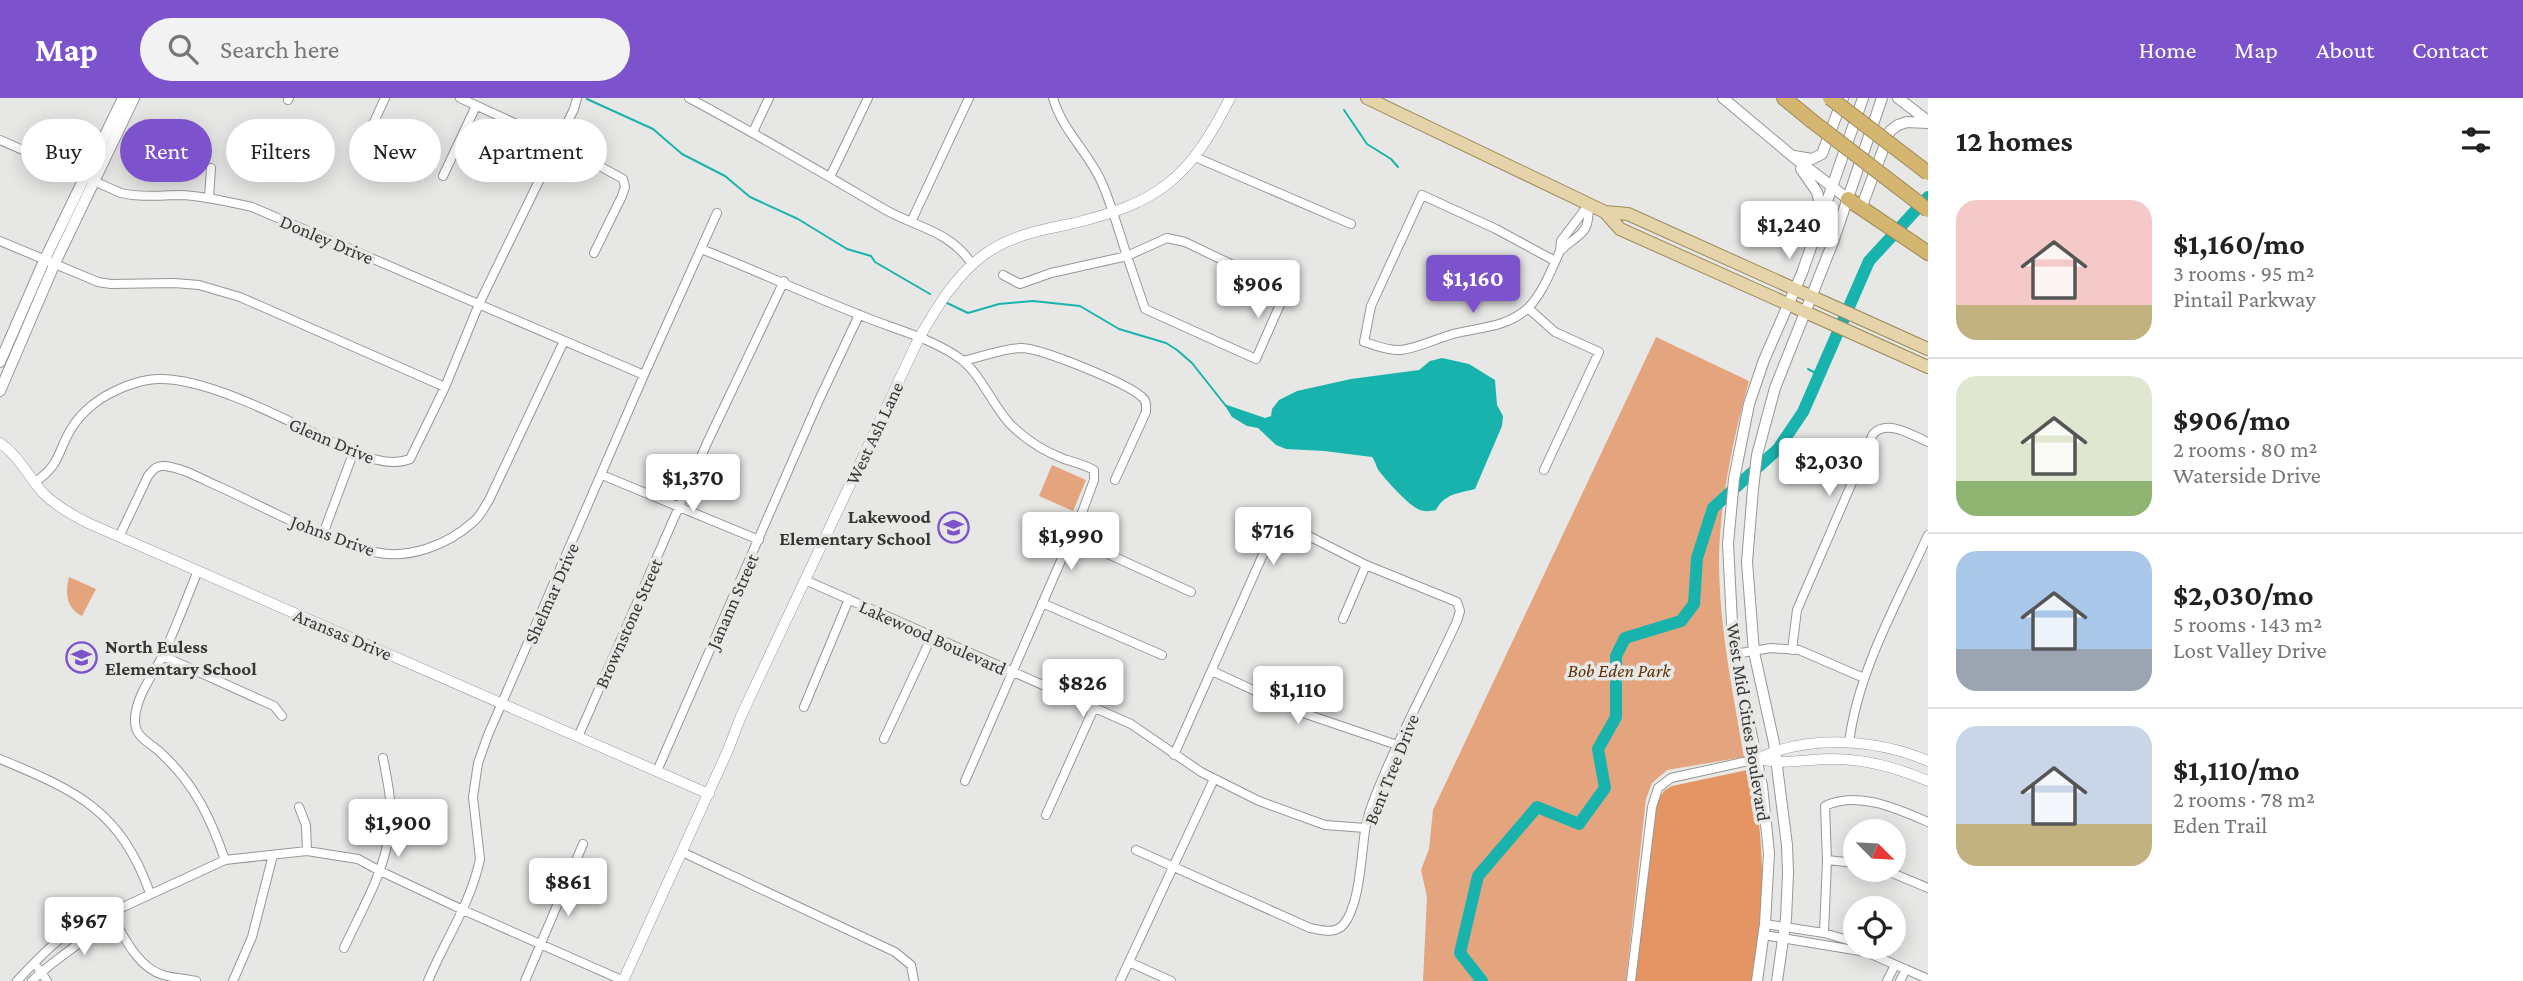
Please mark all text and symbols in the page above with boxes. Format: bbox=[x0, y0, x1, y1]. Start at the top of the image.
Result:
search box bbox=[140, 18, 630, 81]
icon: search bbox=[164, 30, 202, 68]
text: Map bbox=[35, 31, 98, 68]
text: Search here bbox=[220, 35, 339, 64]
text: Home bbox=[2139, 36, 2196, 63]
text: Map bbox=[2234, 36, 2278, 63]
text: About bbox=[2316, 36, 2374, 63]
text: Contact bbox=[2412, 36, 2488, 63]
chip: Buy bbox=[21, 119, 106, 182]
chip: Rent bbox=[120, 119, 212, 182]
chip: Filters bbox=[226, 119, 335, 182]
chip: New bbox=[349, 119, 441, 182]
chip: Apartment bbox=[455, 119, 607, 182]
icon: filters bbox=[2457, 121, 2495, 159]
text: 12 homes bbox=[1956, 124, 2073, 157]
pin: $1,240 bbox=[1732, 202, 1846, 261]
street label: Donley Drive bbox=[277, 210, 377, 269]
text: $1,240 bbox=[1757, 211, 1821, 237]
text: $1,160/mo bbox=[2173, 227, 2305, 260]
icon: home bbox=[2012, 228, 2096, 312]
pin: $1,160 bbox=[1416, 256, 1530, 315]
pin: $906 bbox=[1217, 260, 1299, 320]
text: 3 rooms · 95 m² bbox=[2173, 260, 2314, 286]
text: $1,160 bbox=[1442, 265, 1504, 291]
text: $906 bbox=[1233, 270, 1283, 296]
text: Pintail Parkway bbox=[2173, 286, 2316, 312]
street label: West Ash Lane bbox=[841, 378, 907, 488]
text: $906/mo bbox=[2173, 403, 2290, 436]
icon: home bbox=[2012, 404, 2096, 488]
street label: Glenn Drive bbox=[286, 413, 378, 468]
text: 2 rooms · 80 m² bbox=[2173, 436, 2318, 462]
pin: $2,030 bbox=[1772, 438, 1886, 498]
text: $2,030 bbox=[1795, 448, 1863, 474]
pin: $1,370 bbox=[636, 454, 750, 514]
text: Waterside Drive bbox=[2173, 462, 2321, 488]
text: $1,370 bbox=[662, 464, 724, 490]
place label: Lakewood Elementary School bbox=[779, 506, 932, 549]
pin: $716 bbox=[1232, 508, 1314, 567]
street label: Johns Drive bbox=[286, 510, 378, 560]
school or university icon: Lakewood Elementary School bbox=[937, 510, 971, 544]
pin: $1,990 bbox=[1014, 512, 1128, 572]
text: $716 bbox=[1251, 517, 1295, 543]
text: $1,990 bbox=[1038, 522, 1104, 548]
street label: Shelmar Drive bbox=[520, 540, 583, 647]
street label: Janann Street bbox=[701, 550, 763, 654]
street label: Brownstone Street bbox=[590, 554, 667, 691]
text: $2,030/mo bbox=[2173, 578, 2314, 611]
icon: home bbox=[2012, 579, 2096, 663]
street label: Lakewood Boulevard bbox=[856, 596, 1010, 679]
street label: Aransas Drive bbox=[290, 604, 395, 665]
text: 5 rooms · 143 m² bbox=[2173, 611, 2322, 637]
street label: West Mid Cities Boulevard bbox=[1722, 621, 1775, 823]
place label: North Euless Elementary School bbox=[105, 636, 257, 679]
text: Lost Valley Drive bbox=[2173, 637, 2327, 663]
school or university icon: North Euless Elementary School bbox=[65, 640, 99, 674]
pin: $826 bbox=[1042, 660, 1124, 719]
park label: Bob Eden Park bbox=[1568, 660, 1671, 681]
pin: $1,110 bbox=[1241, 666, 1355, 726]
text: $826 bbox=[1058, 669, 1108, 695]
text: $1,110 bbox=[1269, 676, 1327, 702]
street label: Bent Tree Drive bbox=[1360, 711, 1423, 827]
text: $1,110/mo bbox=[2173, 753, 2300, 786]
icon: home bbox=[2012, 754, 2096, 838]
text: 2 rooms · 78 m² bbox=[2173, 786, 2315, 812]
pin: $1,900 bbox=[341, 800, 455, 859]
text: $1,900 bbox=[365, 809, 431, 835]
text: Eden Trail bbox=[2173, 812, 2267, 838]
north arrow bbox=[1843, 819, 1906, 882]
map controls bbox=[1843, 819, 1906, 959]
pin: $861 bbox=[527, 858, 609, 918]
text: $861 bbox=[545, 868, 591, 894]
button: locate bbox=[1843, 896, 1906, 959]
pin: $967 bbox=[43, 898, 125, 957]
text: $967 bbox=[61, 907, 107, 933]

